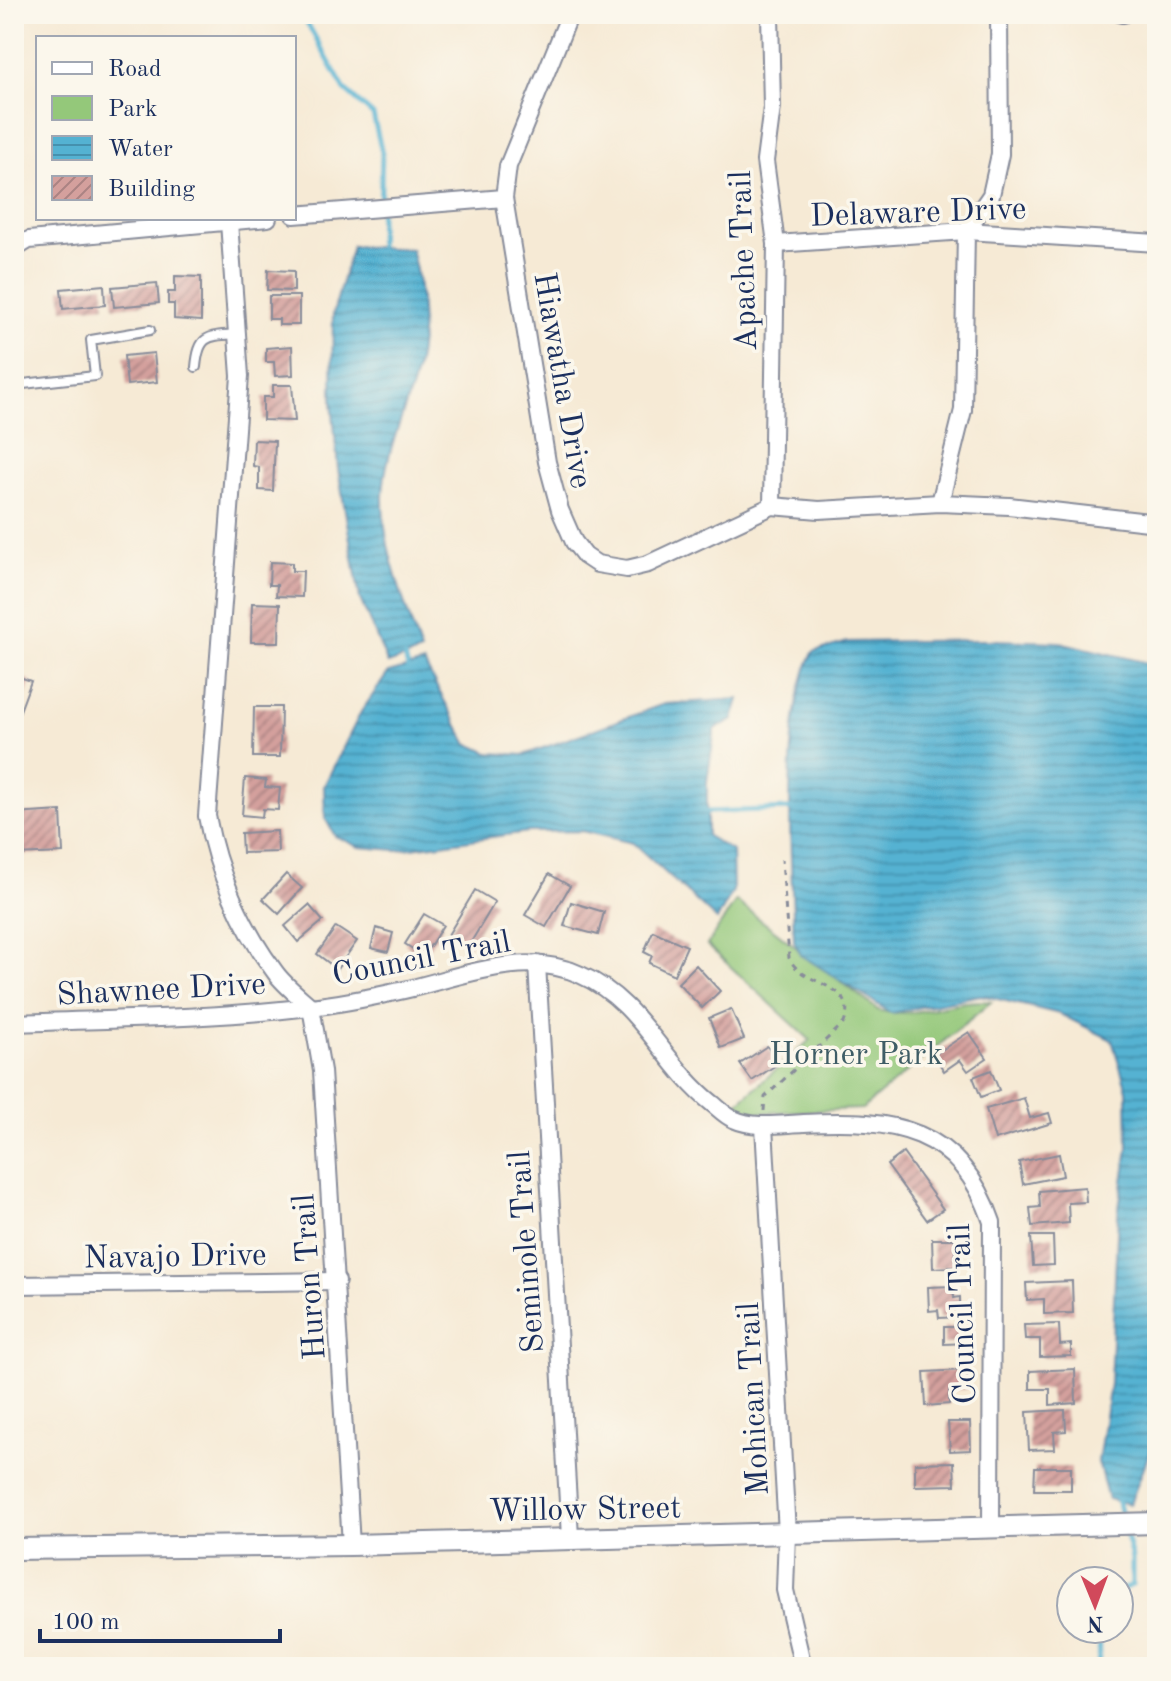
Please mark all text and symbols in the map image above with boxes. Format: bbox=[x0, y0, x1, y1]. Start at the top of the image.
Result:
legend bbox=[36, 36, 296, 220]
text: Road bbox=[108, 58, 161, 82]
text: Park bbox=[108, 98, 157, 122]
text: Water bbox=[108, 138, 173, 162]
street label: Apache Trail bbox=[726, 170, 764, 352]
text: Building bbox=[108, 178, 195, 202]
street label: Delaware Drive bbox=[809, 194, 1027, 234]
street label: Hiawatha Drive bbox=[526, 270, 596, 491]
street label: Council Trail bbox=[330, 927, 513, 993]
street label: Shawnee Drive bbox=[56, 970, 267, 1012]
park label: Horner Park bbox=[769, 1040, 943, 1072]
street label: Seminole Trail bbox=[505, 1149, 551, 1354]
street label: Huron Trail bbox=[289, 1193, 333, 1361]
street label: Council Trail bbox=[945, 1223, 983, 1405]
street label: Navajo Drive bbox=[83, 1240, 267, 1276]
street label: Mohican Trail bbox=[734, 1301, 776, 1496]
street label: Willow Street bbox=[488, 1493, 682, 1529]
north arrow bbox=[1055, 1565, 1135, 1645]
scale bar bbox=[40, 1593, 280, 1643]
text: 100 m bbox=[52, 1611, 120, 1635]
text: N bbox=[1087, 1612, 1104, 1634]

